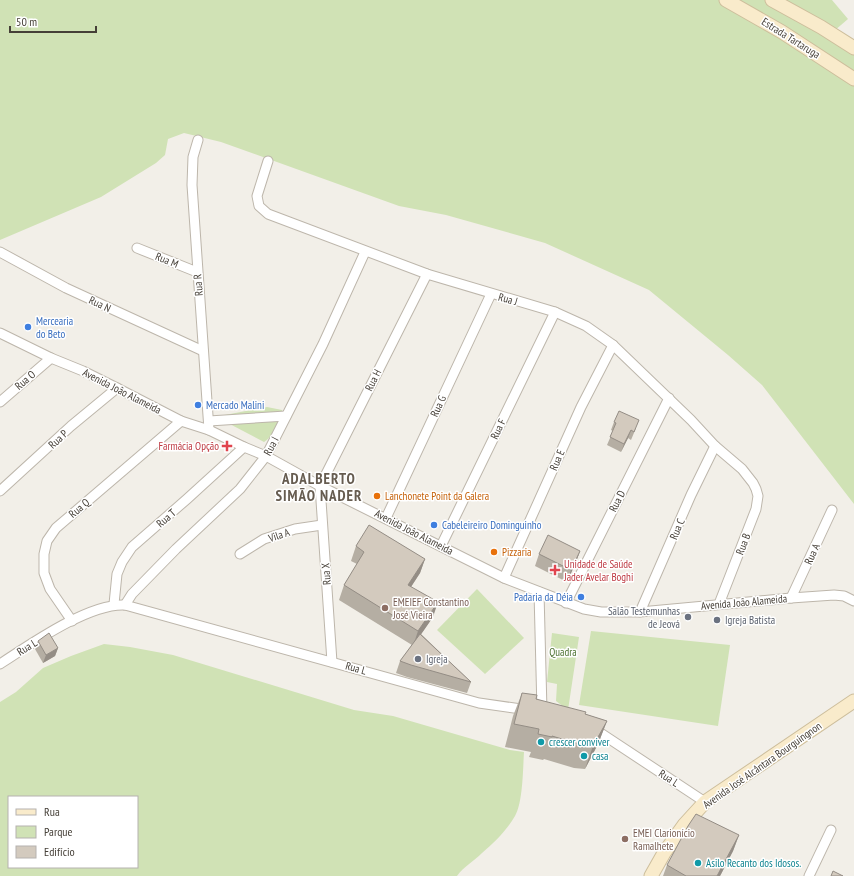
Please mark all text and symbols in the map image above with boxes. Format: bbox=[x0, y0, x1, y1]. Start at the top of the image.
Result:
scale bar bbox=[10, 8, 96, 34]
text: 50 m bbox=[16, 14, 37, 29]
street label: Estrada Tartaruga bbox=[759, 15, 823, 61]
street label: Rua M bbox=[153, 249, 181, 271]
street label: Rua R bbox=[190, 273, 206, 297]
street label: Rua J bbox=[497, 290, 519, 308]
street label: Rua N bbox=[87, 293, 113, 315]
place label: Mercearia do Beto bbox=[36, 314, 73, 341]
marker: Mercearia do Beto bbox=[23, 322, 33, 332]
street label: Avenida João Alameida bbox=[80, 365, 164, 417]
street label: Rua O bbox=[12, 367, 38, 393]
street label: Rua H bbox=[362, 367, 384, 393]
street label: Rua G bbox=[427, 393, 449, 419]
place label: Mercado Malini bbox=[206, 398, 264, 412]
marker: Mercado Malini bbox=[193, 400, 203, 410]
street label: Rua F bbox=[487, 416, 509, 442]
street label: Rua P bbox=[45, 426, 71, 452]
street label: Rua I bbox=[260, 434, 282, 458]
place label: Farmácia Opção bbox=[159, 439, 219, 453]
marker: Farmácia Opção bbox=[222, 441, 232, 451]
street label: Rua E bbox=[546, 447, 568, 473]
district label: ADALBERTO SIMÃO NADER bbox=[275, 469, 363, 505]
street label: Rua D bbox=[606, 488, 628, 514]
place label: Lanchonete Point da Galera bbox=[385, 489, 489, 503]
marker: Lanchonete Point da Galera bbox=[372, 491, 382, 501]
street label: Rua Q bbox=[66, 495, 93, 521]
street label: Rua T bbox=[153, 506, 179, 530]
street label: Avenida João Alameida bbox=[372, 506, 456, 558]
street label: Rua C bbox=[666, 516, 688, 542]
place label: Cabeleireiro Dominguinho bbox=[442, 518, 542, 532]
marker: Cabeleireiro Dominguinho bbox=[429, 520, 439, 530]
street label: Vila A bbox=[266, 525, 292, 545]
street label: Rua B bbox=[733, 531, 753, 557]
street label: Rua A bbox=[801, 540, 823, 567]
place label: Pizzaria bbox=[502, 545, 531, 559]
marker: Pizzaria bbox=[489, 547, 499, 557]
place label: Unidade de Saúde Jader Avelar Boghi bbox=[563, 557, 633, 584]
street label: Rua X bbox=[318, 562, 334, 585]
marker: Unidade de Saúde Jader Avelar Boghi bbox=[549, 564, 561, 576]
place label: Padaria da Déia bbox=[514, 590, 573, 604]
street label: Avenida João Alameida bbox=[700, 591, 788, 613]
marker: Padaria da Déia bbox=[576, 592, 586, 602]
place label: EMEIEF Constantino José Vieira bbox=[392, 595, 469, 622]
marker: EMEIEF Constantino José Vieira bbox=[380, 603, 390, 613]
place label: Salão Testemunhas de Jeová bbox=[608, 604, 680, 631]
marker: Salão Testemunhas de Jeová bbox=[683, 612, 693, 622]
place label: Igreja Batista bbox=[725, 613, 775, 627]
marker: Igreja Batista bbox=[712, 615, 722, 625]
street label: Rua L bbox=[14, 635, 40, 659]
park label: Quadra bbox=[549, 645, 577, 659]
place label: Igreja bbox=[426, 652, 448, 666]
marker: Igreja bbox=[413, 654, 423, 664]
street label: Rua L bbox=[344, 658, 369, 678]
street label: Avenida José Alcântara Bourguingnon bbox=[700, 719, 824, 811]
place label: crescer conviver bbox=[549, 735, 610, 749]
marker: crescer conviver bbox=[536, 737, 546, 747]
place label: casa bbox=[592, 749, 608, 763]
marker: casa bbox=[579, 751, 589, 761]
street label: Rua L bbox=[656, 766, 682, 790]
legend bbox=[8, 796, 138, 868]
text: Rua bbox=[44, 804, 60, 819]
text: Parque bbox=[44, 824, 73, 839]
place label: EMEI Clarionício Ramalhete bbox=[633, 826, 695, 853]
marker: EMEI Clarionício Ramalhete bbox=[620, 834, 630, 844]
text: Edifício bbox=[44, 844, 75, 859]
place label: Asilo Recanto dos Idosos. bbox=[706, 856, 801, 870]
marker: Asilo Recanto dos Idosos. bbox=[693, 858, 703, 868]

